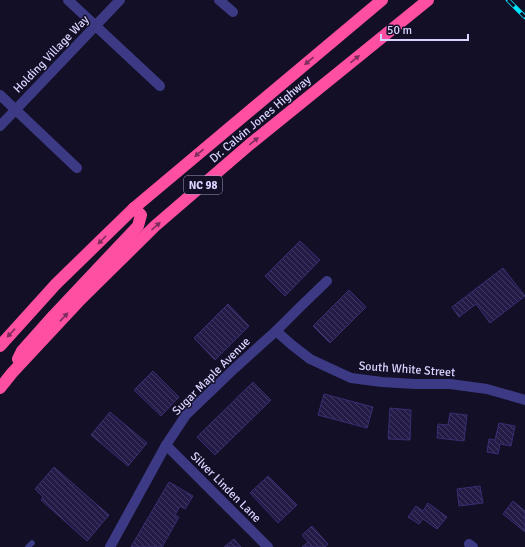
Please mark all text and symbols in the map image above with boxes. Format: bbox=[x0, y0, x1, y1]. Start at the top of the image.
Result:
street label: Holding Village Way bbox=[10, 12, 93, 96]
scale bar bbox=[381, 16, 468, 42]
text: 50 m bbox=[387, 23, 412, 38]
one-way arrow bbox=[350, 55, 361, 63]
one-way arrow bbox=[303, 56, 314, 65]
street label: Dr. Calvin Jones Highway bbox=[207, 72, 314, 166]
one-way arrow bbox=[249, 136, 260, 145]
one-way arrow bbox=[193, 149, 204, 158]
road number: NC 98 bbox=[184, 176, 222, 194]
one-way arrow bbox=[151, 221, 161, 230]
one-way arrow bbox=[97, 235, 107, 245]
one-way arrow bbox=[59, 313, 68, 322]
one-way arrow bbox=[7, 328, 16, 338]
street label: Sugar Maple Avenue bbox=[169, 334, 254, 419]
street label: South White Street bbox=[358, 359, 456, 380]
street label: Silver Linden Lane bbox=[187, 449, 264, 526]

